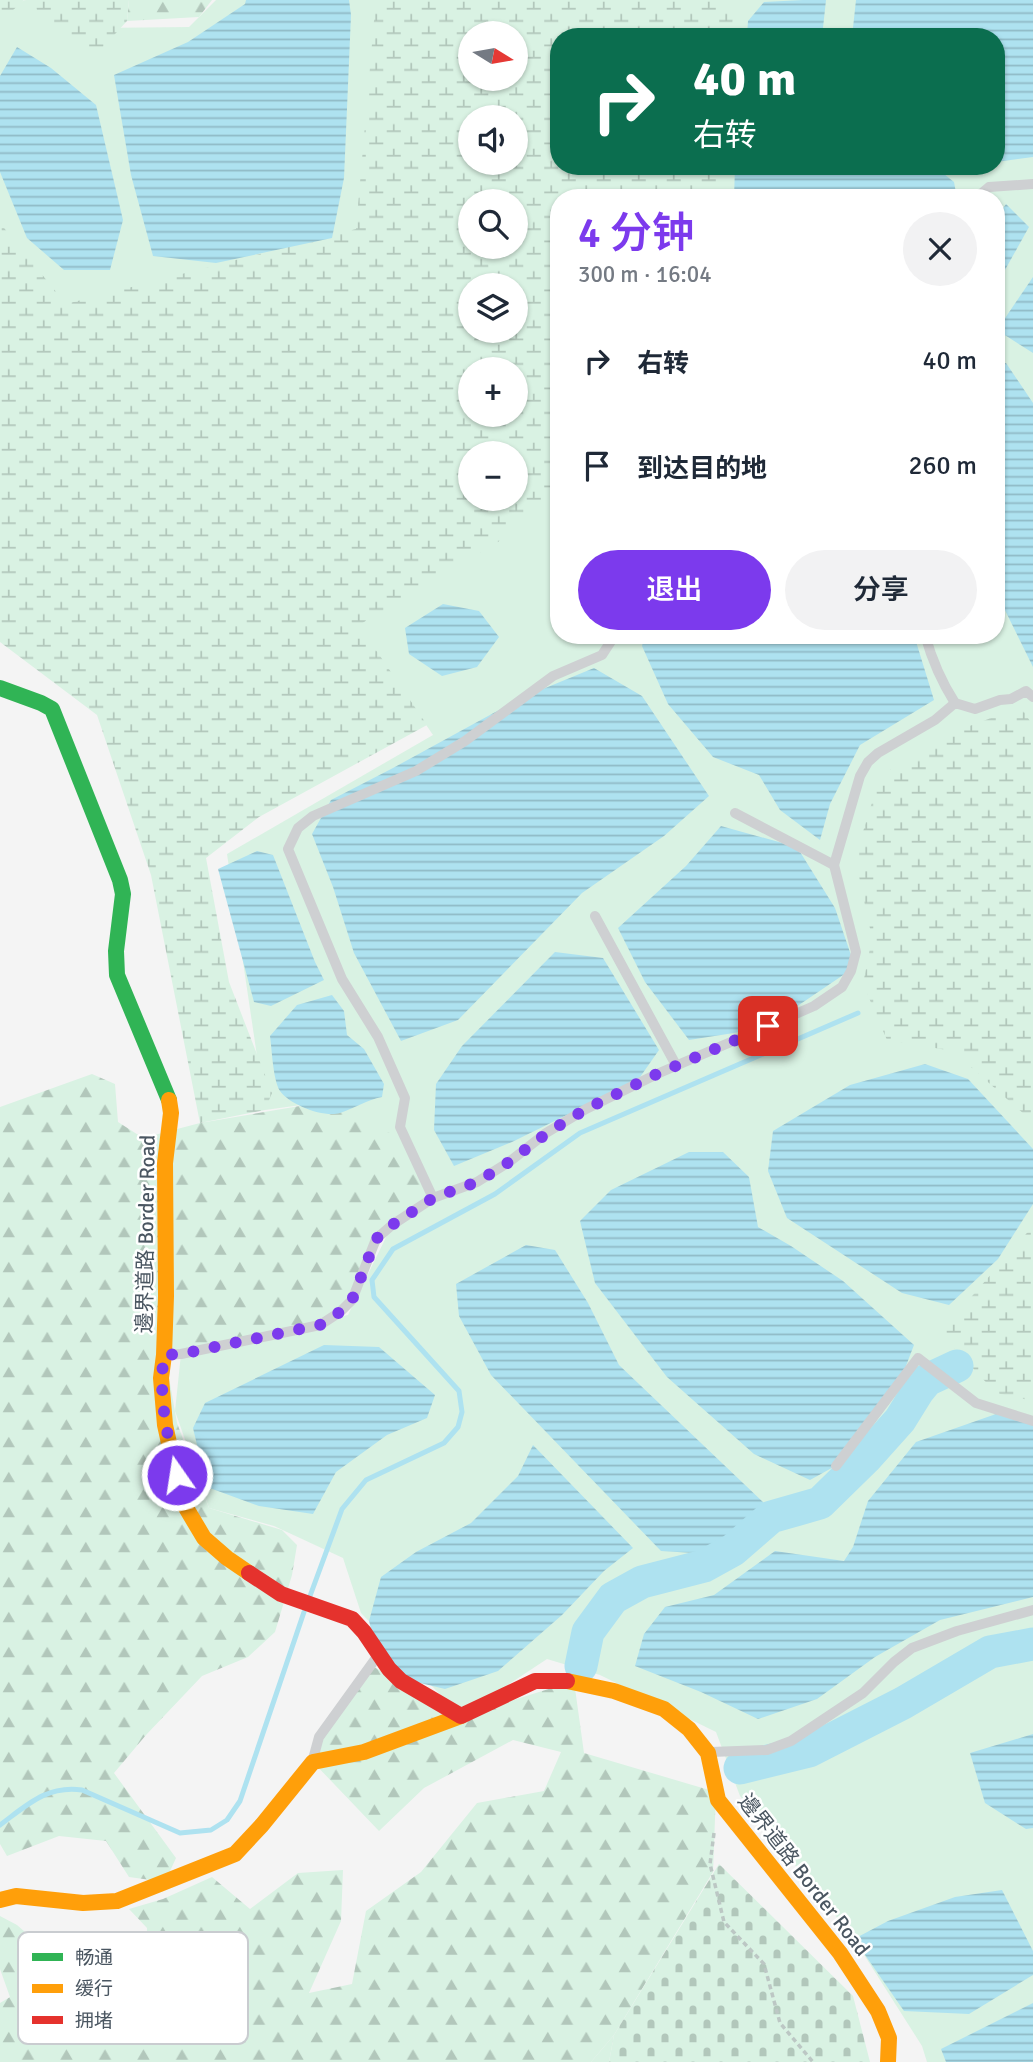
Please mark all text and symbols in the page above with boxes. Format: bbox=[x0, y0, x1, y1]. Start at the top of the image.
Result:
north arrow bbox=[458, 21, 528, 91]
map controls bbox=[458, 21, 528, 511]
text: 40 m bbox=[693, 49, 796, 109]
icon: right bbox=[578, 56, 669, 147]
button: sound bbox=[458, 105, 528, 175]
text: 右转 bbox=[693, 116, 757, 155]
button: search bbox=[458, 189, 528, 259]
text: 4 分钟 bbox=[578, 208, 694, 259]
button: close bbox=[903, 212, 977, 286]
text: 300 m · 16:04 bbox=[578, 260, 712, 289]
button: layers bbox=[458, 273, 528, 343]
icon: right bbox=[578, 342, 616, 380]
text: 40 m bbox=[922, 345, 977, 377]
text: 右转 bbox=[637, 348, 689, 380]
button: + bbox=[458, 357, 528, 427]
button: − bbox=[458, 441, 528, 511]
icon: arrive bbox=[578, 447, 616, 485]
text: 260 m bbox=[908, 450, 977, 482]
text: 到达目的地 bbox=[637, 453, 767, 485]
button: 退出 bbox=[578, 550, 771, 630]
button: 分享 bbox=[785, 550, 977, 630]
pin bbox=[738, 996, 798, 1056]
icon: arrive bbox=[749, 1007, 787, 1045]
street label: 邊界道路 Border Road bbox=[131, 1134, 161, 1334]
position arrow bbox=[140, 1438, 214, 1512]
street label: 邊界道路 Border Road bbox=[733, 1789, 875, 1961]
legend bbox=[18, 1932, 248, 2044]
text: 畅通 bbox=[75, 1946, 113, 1970]
text: 缓行 bbox=[75, 1977, 113, 2001]
text: 拥堵 bbox=[75, 2009, 113, 2033]

